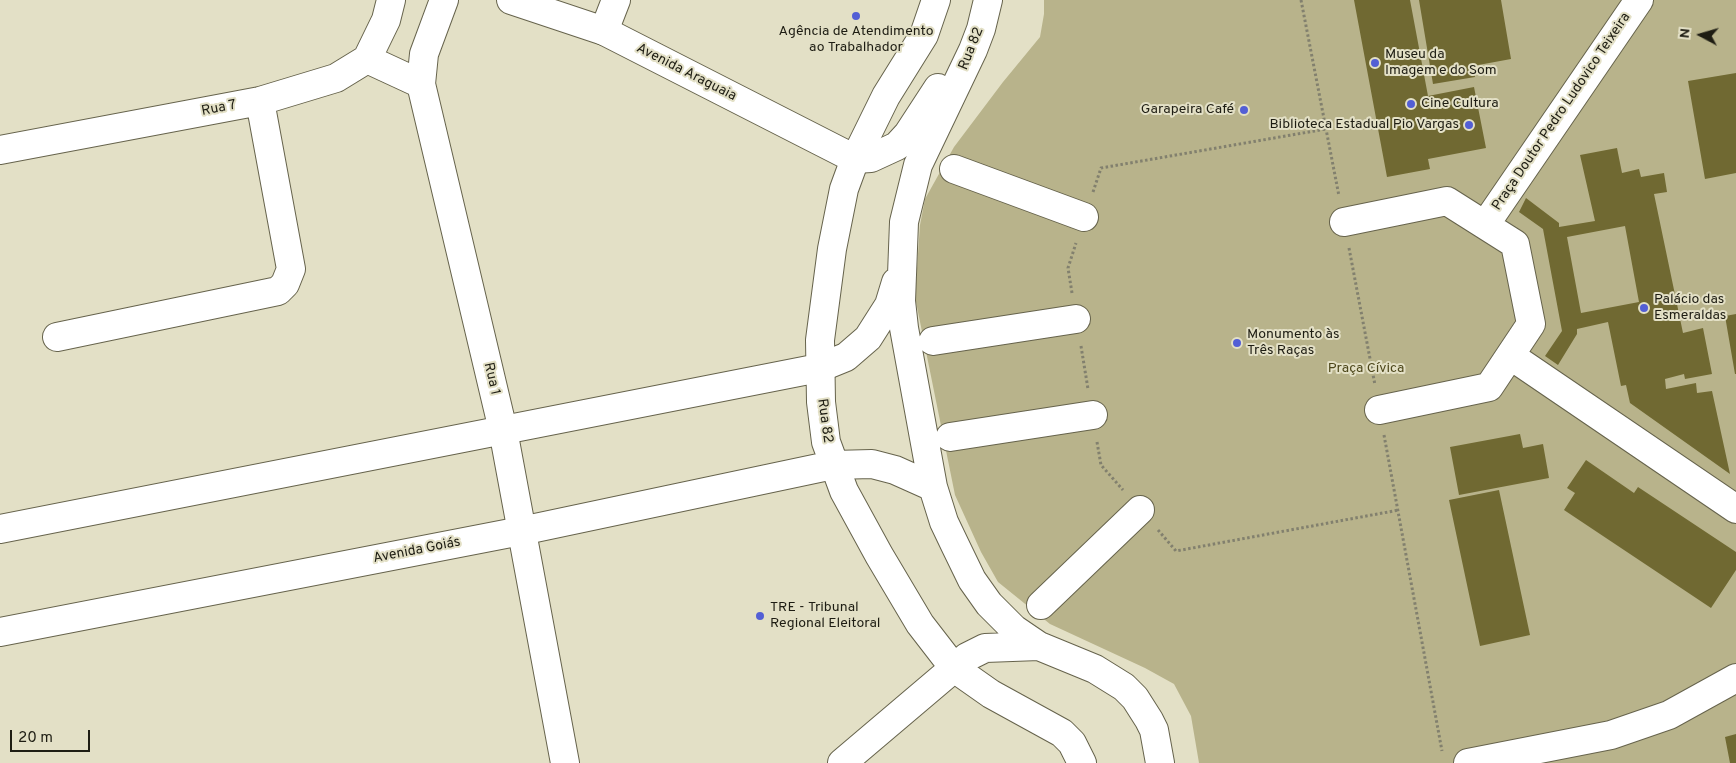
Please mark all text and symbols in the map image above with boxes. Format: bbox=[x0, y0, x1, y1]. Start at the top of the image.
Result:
marker: Agência de Atendimento ao Trabalhador bbox=[850, 10, 862, 22]
street label: Praça Doutor Pedro Ludovico Teixeira bbox=[1489, 10, 1635, 214]
north arrow bbox=[1676, 10, 1726, 60]
place label: Agência de Atendimento ao Trabalhador bbox=[779, 24, 933, 56]
street label: Rua 82 bbox=[956, 25, 988, 73]
text: N bbox=[1677, 27, 1695, 39]
street label: Avenida Araguaia bbox=[633, 41, 739, 105]
place label: Museu da Imagem e do Som bbox=[1385, 47, 1497, 80]
marker: Museu da Imagem e do Som bbox=[1369, 57, 1381, 69]
place label: Cine Cultura bbox=[1421, 96, 1499, 112]
street label: Rua 7 bbox=[200, 97, 238, 121]
marker: Cine Cultura bbox=[1405, 98, 1417, 110]
place label: Garapeira Café bbox=[1141, 102, 1234, 118]
marker: Garapeira Café bbox=[1238, 104, 1250, 116]
place label: Biblioteca Estadual Pio Vargas bbox=[1269, 117, 1459, 133]
marker: Biblioteca Estadual Pio Vargas bbox=[1463, 119, 1475, 131]
place label: Palácio das Esmeraldas bbox=[1654, 292, 1726, 324]
marker: Palácio das Esmeraldas bbox=[1638, 302, 1650, 314]
place label: Monumento às Três Raças bbox=[1247, 327, 1339, 360]
marker: Monumento às Três Raças bbox=[1231, 337, 1243, 349]
street label: Rua 1 bbox=[479, 361, 503, 397]
park label: Praça Cívica bbox=[1328, 361, 1404, 377]
street label: Rua 82 bbox=[813, 398, 835, 444]
street label: Avenida Goiás bbox=[372, 534, 462, 568]
place label: TRE - Tribunal Regional Eleitoral bbox=[770, 600, 880, 632]
marker: TRE - Tribunal Regional Eleitoral bbox=[754, 610, 766, 622]
scale bar bbox=[12, 720, 92, 752]
text: 20 m bbox=[18, 729, 53, 748]

